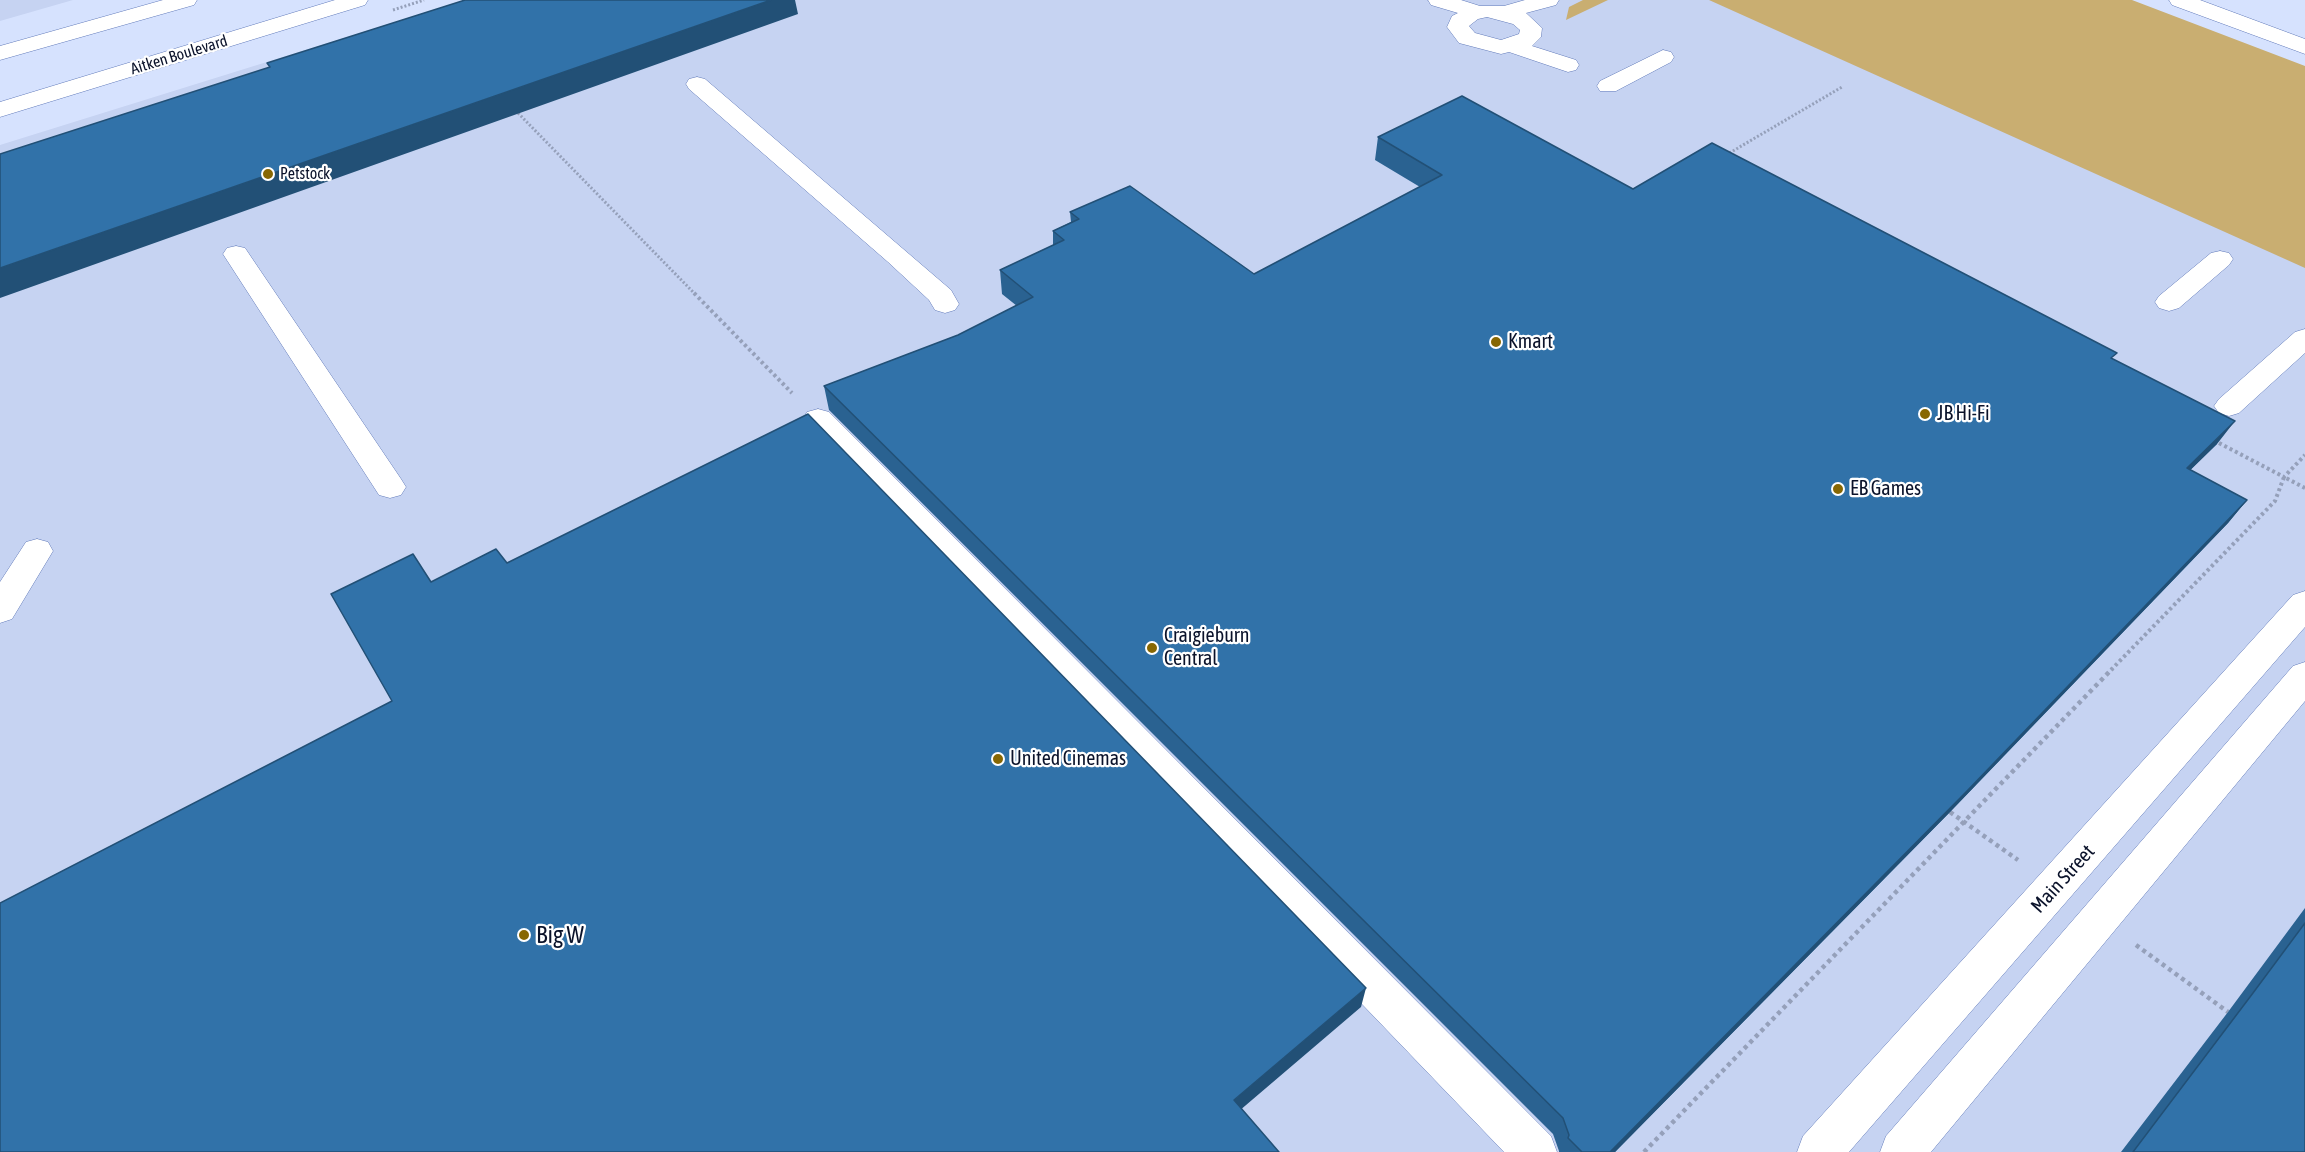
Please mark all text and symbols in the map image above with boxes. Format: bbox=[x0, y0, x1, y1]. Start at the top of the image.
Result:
street label: Aitken Boulevard bbox=[128, 31, 230, 79]
place label: Petstock bbox=[280, 164, 330, 184]
marker: Petstock bbox=[261, 167, 275, 181]
place label: Kmart bbox=[1508, 330, 1553, 354]
marker: Kmart bbox=[1489, 335, 1503, 349]
place label: JB Hi-Fi bbox=[1937, 402, 1989, 426]
marker: JB Hi-Fi bbox=[1918, 407, 1932, 421]
place label: EB Games bbox=[1850, 477, 1921, 501]
marker: EB Games bbox=[1831, 482, 1845, 496]
place label: Craigieburn Central bbox=[1164, 624, 1249, 671]
marker: Craigieburn Central bbox=[1145, 641, 1159, 655]
place label: United Cinemas bbox=[1010, 747, 1126, 771]
marker: United Cinemas bbox=[991, 752, 1005, 766]
street label: Main Street bbox=[2026, 840, 2100, 918]
place label: Big W bbox=[536, 921, 584, 949]
marker: Big W bbox=[517, 928, 531, 942]

